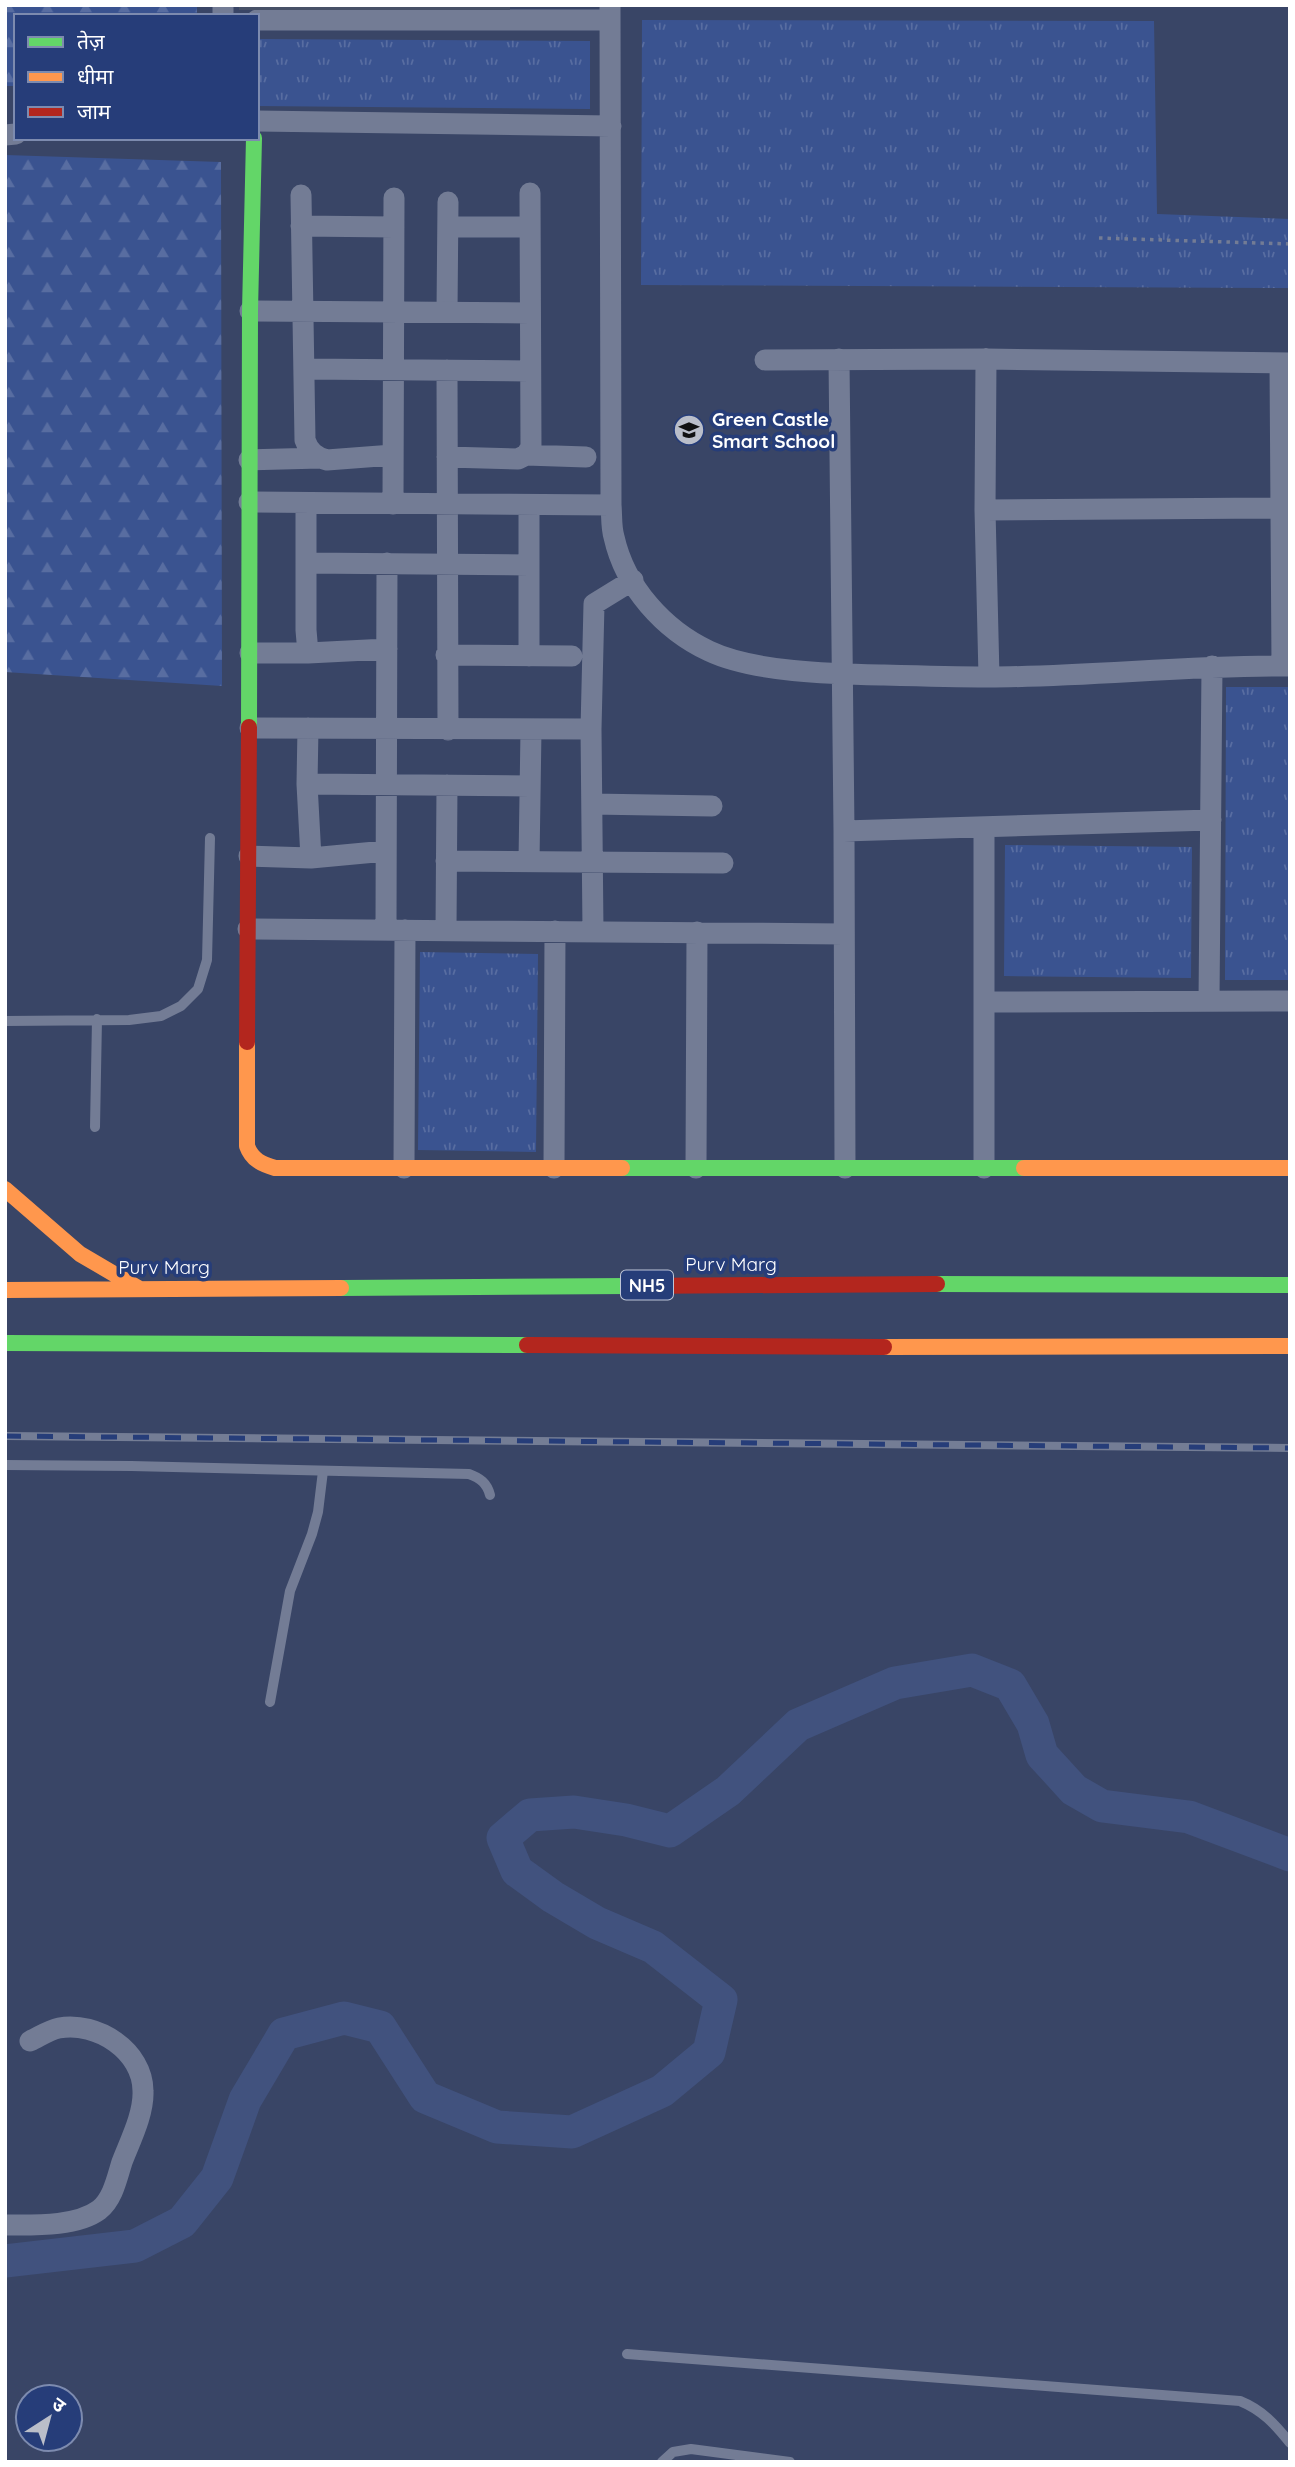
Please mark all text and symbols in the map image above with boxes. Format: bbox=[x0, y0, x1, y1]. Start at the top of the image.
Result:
legend bbox=[14, 14, 259, 140]
text: तेज़ bbox=[77, 28, 105, 54]
text: धीमा bbox=[77, 63, 114, 89]
text: जाम bbox=[77, 98, 111, 124]
place label: Green Castle Smart School bbox=[712, 407, 835, 453]
school or university icon: Green Castle Smart School bbox=[672, 413, 706, 447]
street label: Purv Marg bbox=[685, 1252, 777, 1276]
street label: Purv Marg bbox=[118, 1255, 210, 1279]
road number: NH5 bbox=[621, 1270, 673, 1300]
north arrow bbox=[14, 2383, 84, 2453]
text: उ bbox=[47, 2391, 71, 2418]

